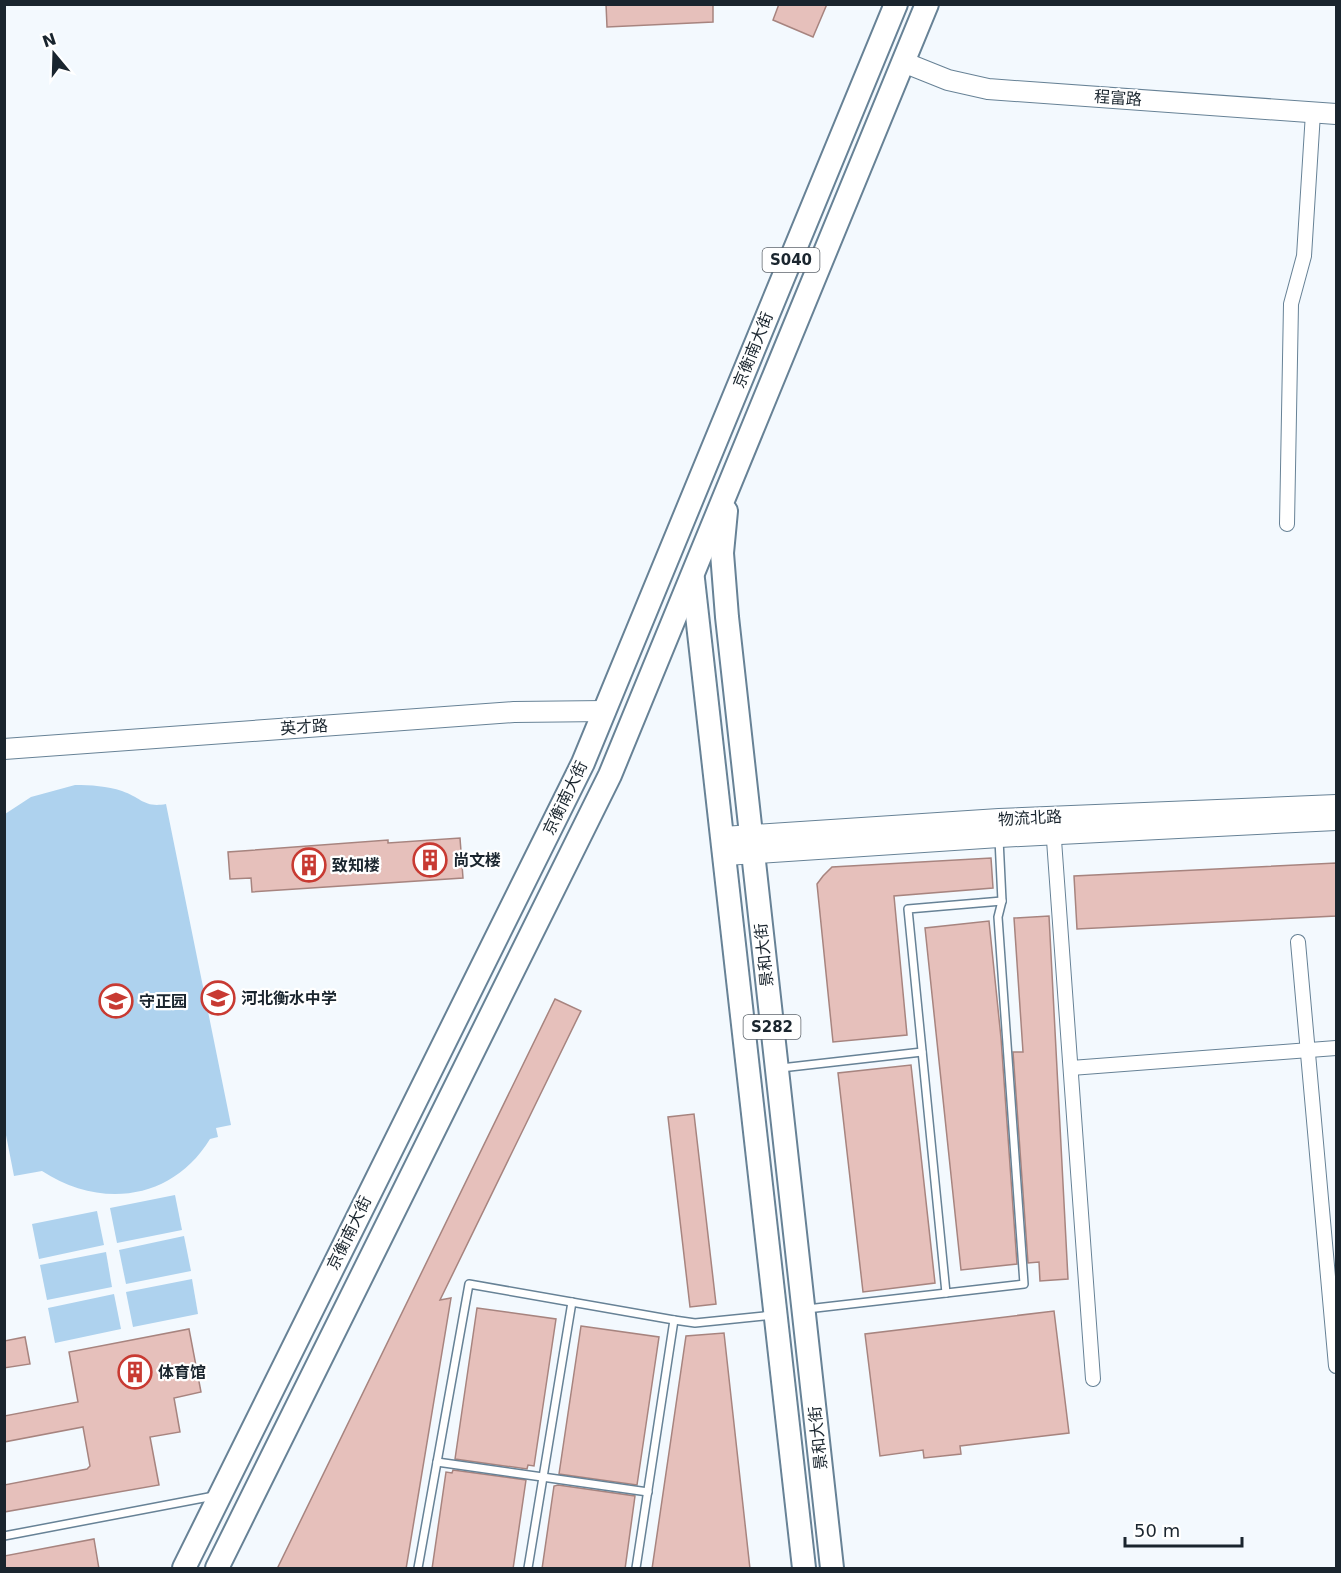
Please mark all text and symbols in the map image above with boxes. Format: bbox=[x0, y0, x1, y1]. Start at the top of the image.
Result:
north arrow bbox=[24, 24, 84, 84]
text: N bbox=[40, 29, 59, 51]
street label: 程富路 bbox=[1093, 87, 1143, 109]
road number: S040 bbox=[762, 248, 820, 272]
street label: 京衡南大街 bbox=[729, 309, 777, 391]
street label: 英才路 bbox=[279, 716, 329, 738]
street label: 京衡南大街 bbox=[539, 758, 591, 838]
street label: 物流北路 bbox=[998, 807, 1062, 829]
building icon: 尚文楼 bbox=[412, 842, 448, 878]
building icon: 致知楼 bbox=[291, 847, 327, 883]
place label: 尚文楼 bbox=[453, 851, 501, 870]
place label: 致知楼 bbox=[332, 856, 380, 875]
street label: 景和大街 bbox=[751, 922, 777, 988]
school or university icon: 河北衡水中学 bbox=[200, 980, 236, 1016]
school or university icon: 守正园 bbox=[98, 983, 134, 1019]
place label: 河北衡水中学 bbox=[241, 989, 337, 1008]
place label: 守正园 bbox=[139, 992, 187, 1011]
road number: S282 bbox=[744, 1015, 800, 1039]
street label: 京衡南大街 bbox=[323, 1193, 375, 1273]
building icon: 体育馆 bbox=[117, 1354, 153, 1390]
place label: 体育馆 bbox=[158, 1363, 206, 1382]
street label: 景和大街 bbox=[805, 1405, 831, 1471]
scale bar bbox=[1125, 1510, 1242, 1548]
text: 50 m bbox=[1134, 1520, 1180, 1541]

